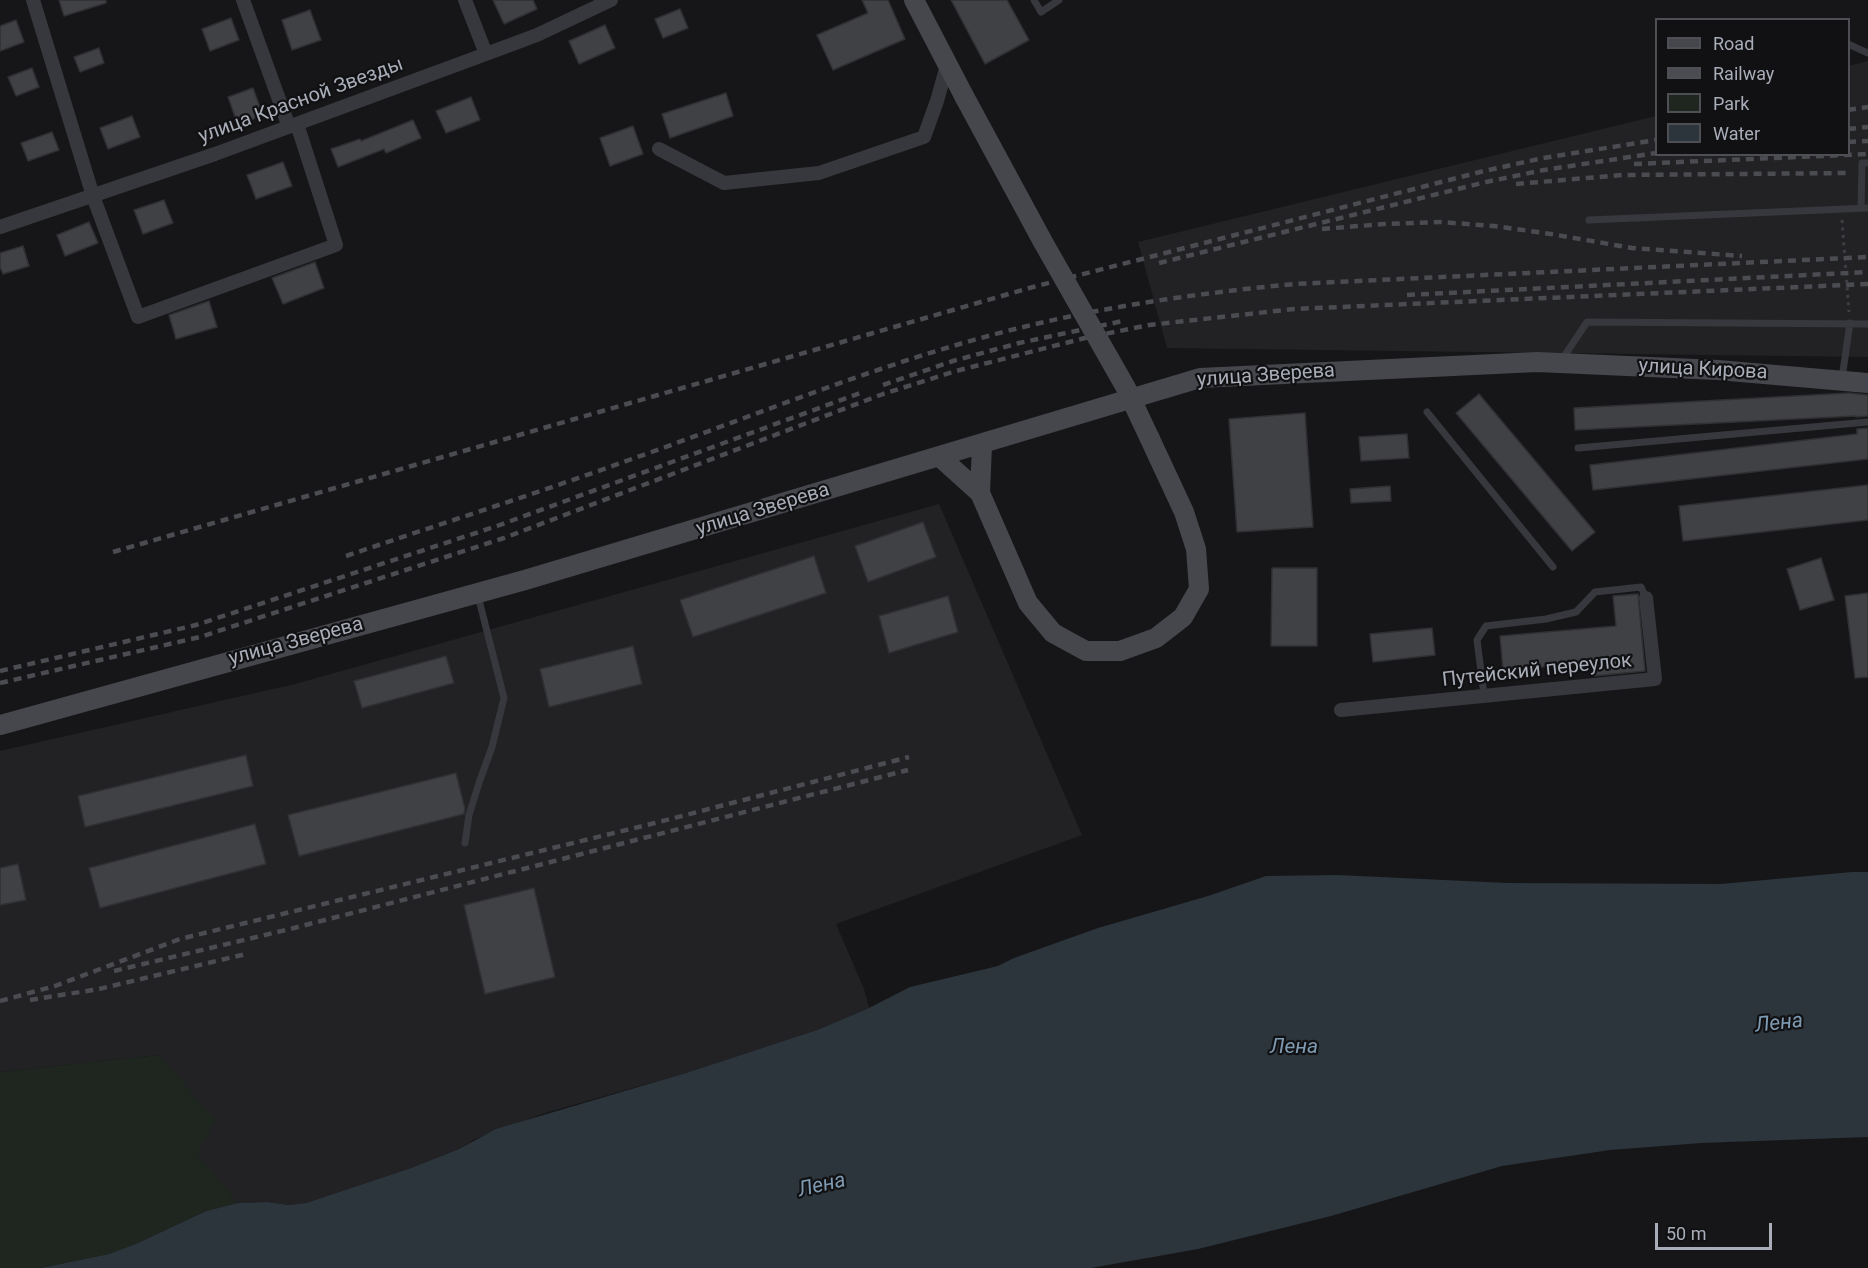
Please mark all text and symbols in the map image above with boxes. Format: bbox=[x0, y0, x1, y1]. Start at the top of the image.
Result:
legend bbox=[1655, 18, 1850, 156]
text: Road bbox=[1713, 33, 1754, 54]
street label: улица Красной Звезды bbox=[195, 53, 407, 149]
text: Railway bbox=[1713, 63, 1774, 84]
text: Park bbox=[1713, 93, 1749, 114]
text: Water bbox=[1713, 123, 1760, 144]
street label: улица Кирова bbox=[1638, 355, 1768, 385]
street label: улица Зверева bbox=[1196, 359, 1336, 393]
street label: улица Зверева bbox=[694, 478, 832, 542]
street label: улица Зверева bbox=[226, 613, 366, 671]
street label: Путейский переулок bbox=[1441, 649, 1633, 693]
water label: Лена bbox=[1754, 1009, 1804, 1039]
water label: Лена bbox=[1270, 1035, 1318, 1061]
water label: Лена bbox=[796, 1168, 848, 1204]
scale bar bbox=[1658, 1211, 1775, 1249]
text: 50 m bbox=[1666, 1223, 1706, 1244]

